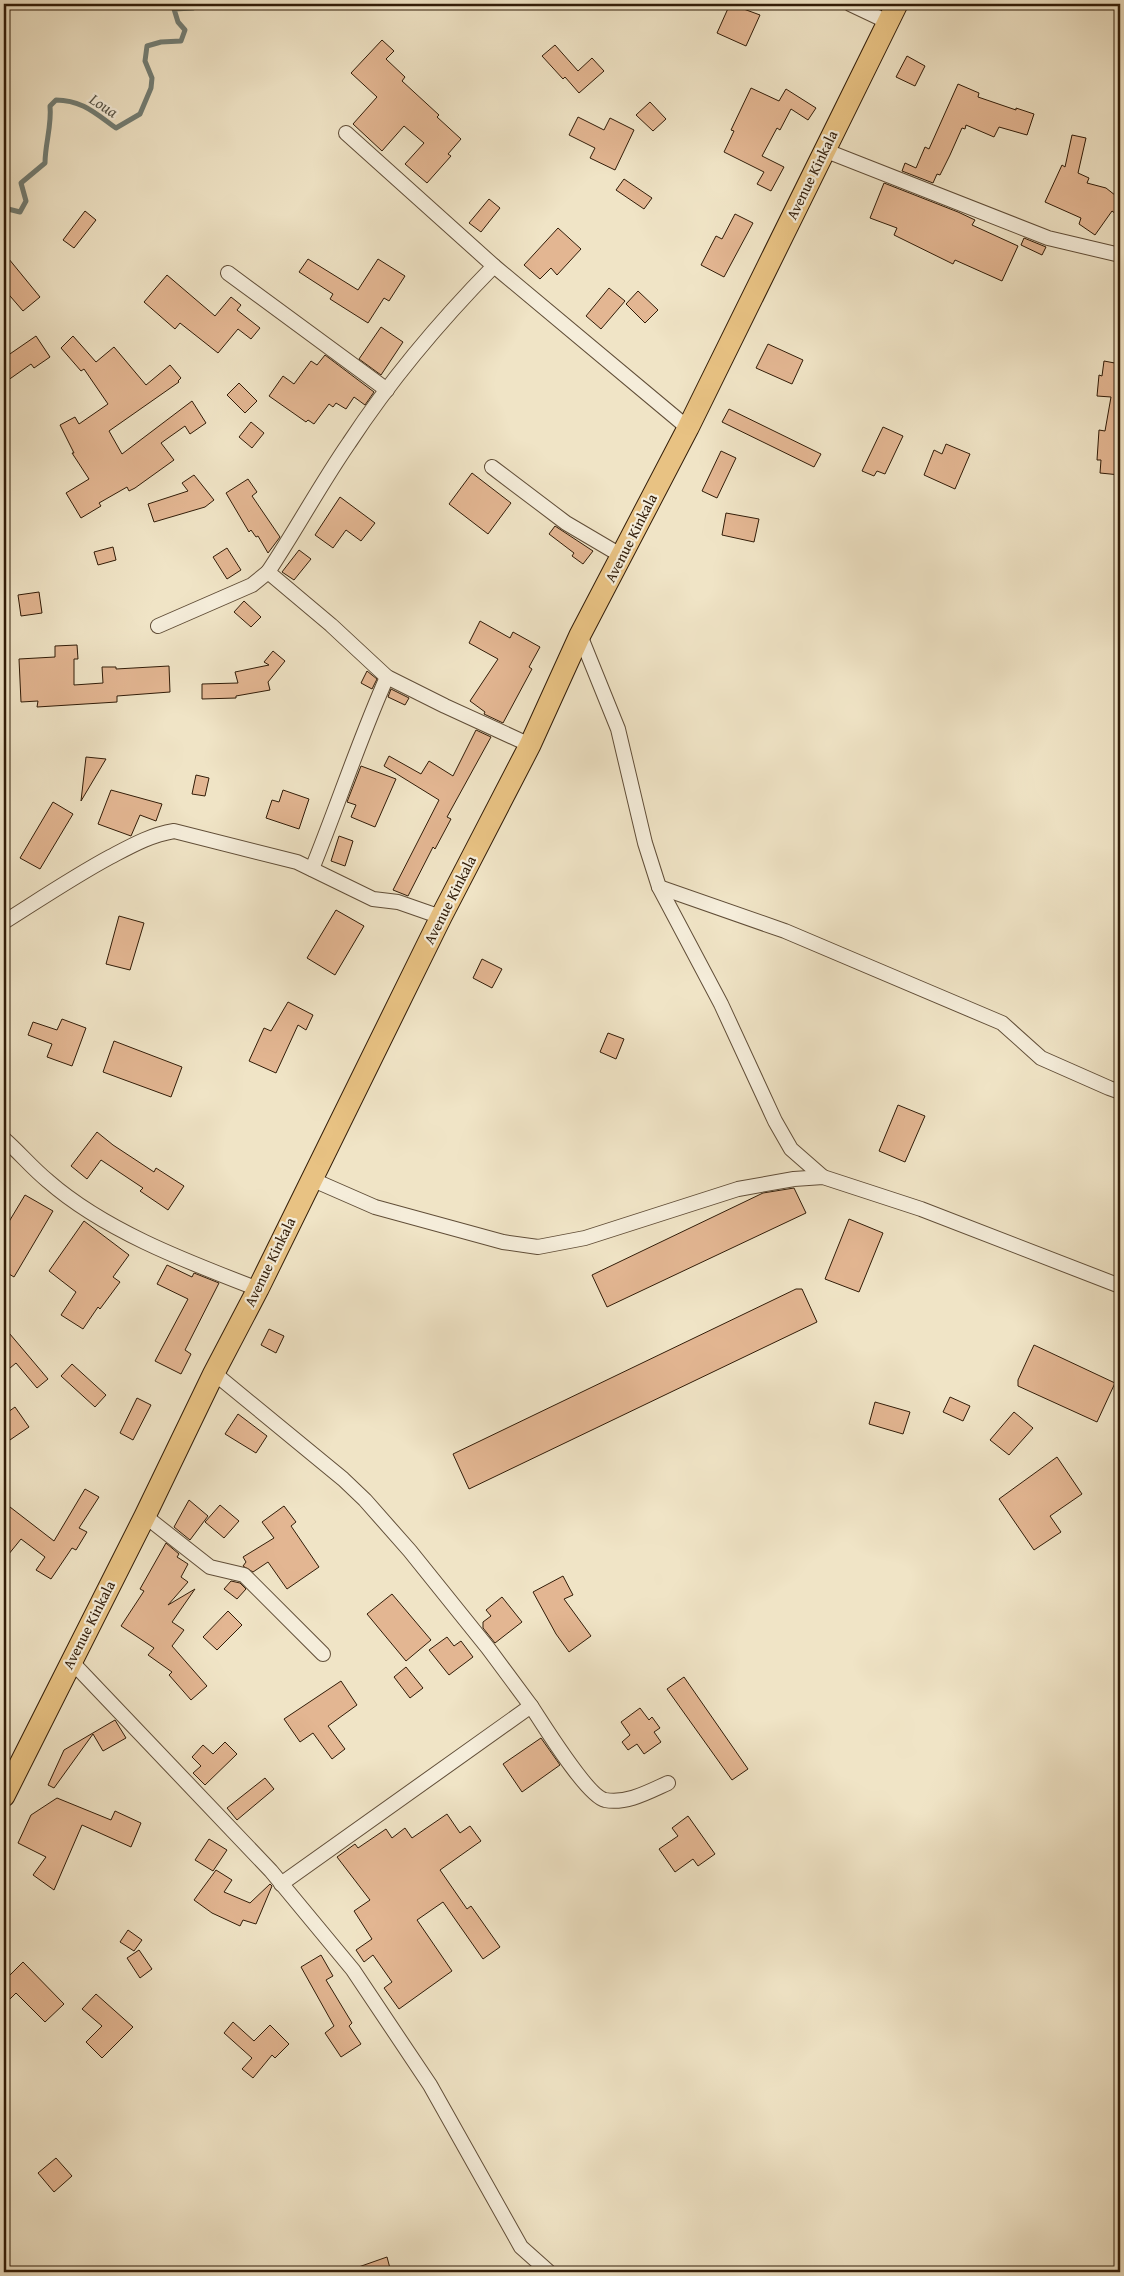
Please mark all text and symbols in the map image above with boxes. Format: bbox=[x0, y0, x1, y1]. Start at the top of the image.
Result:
water label: Loua bbox=[84, 86, 124, 124]
street label: Avenue Kinkala bbox=[781, 127, 842, 223]
street label: Avenue Kinkala bbox=[599, 490, 662, 586]
street label: Avenue Kinkala bbox=[418, 852, 481, 948]
street label: Avenue Kinkala bbox=[239, 1214, 300, 1310]
street label: Avenue Kinkala bbox=[57, 1577, 120, 1673]

